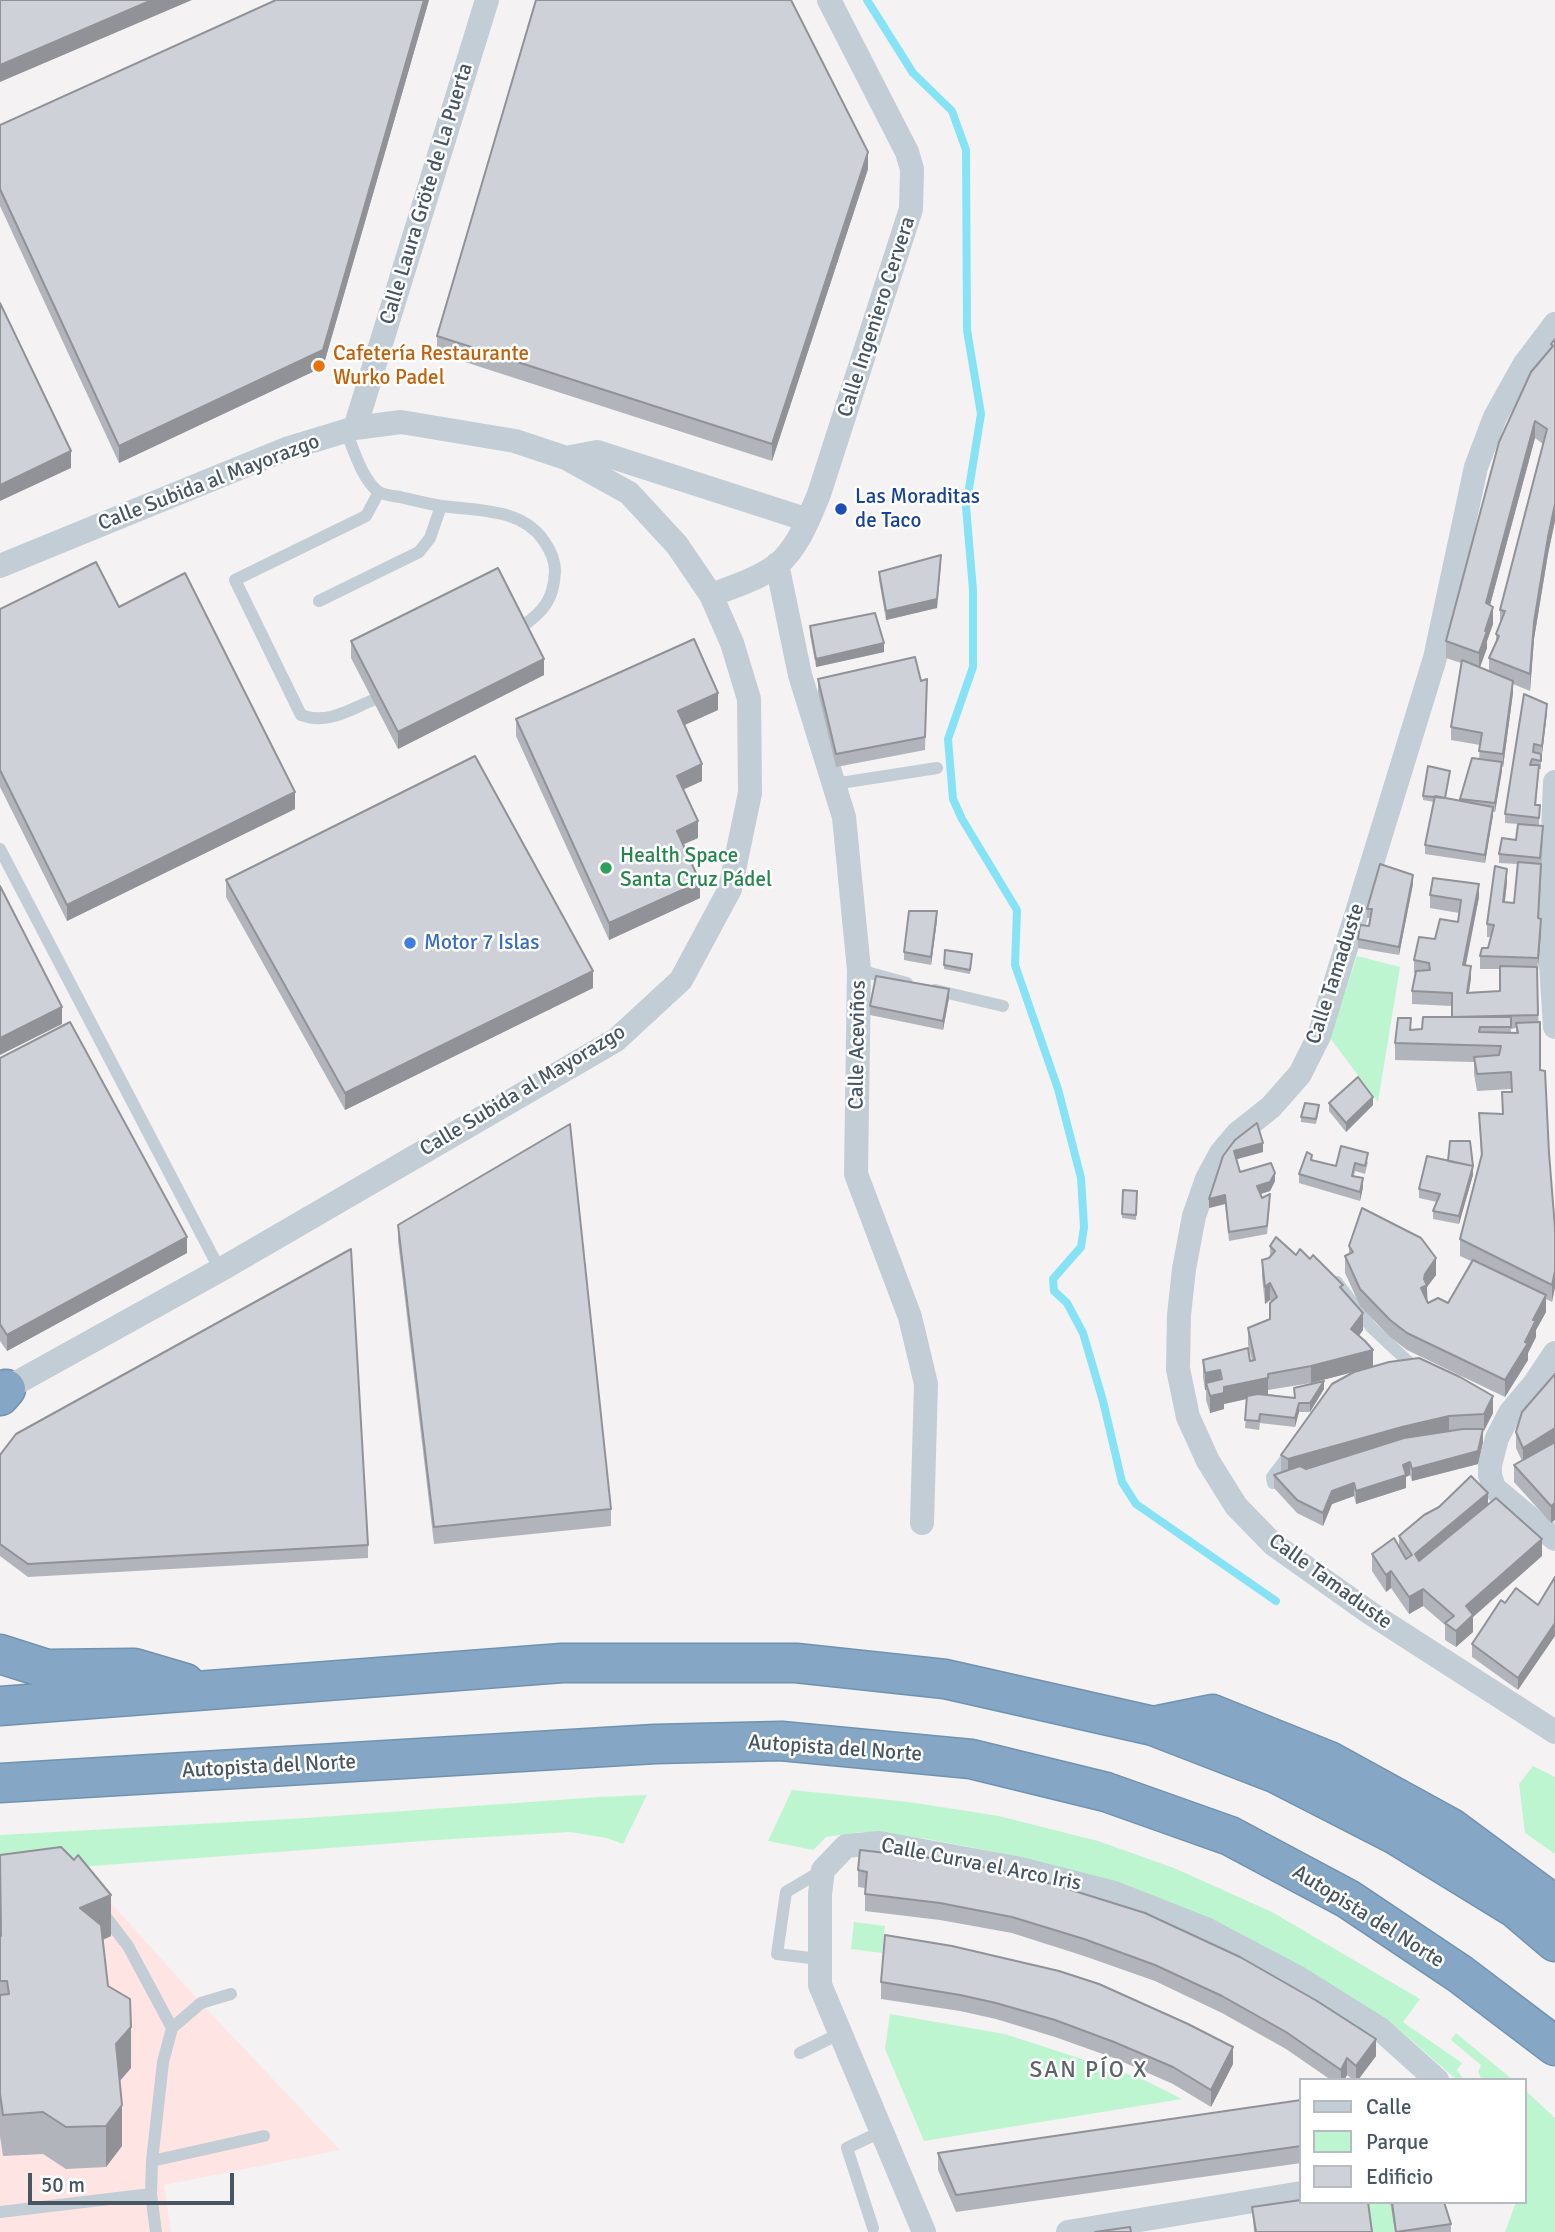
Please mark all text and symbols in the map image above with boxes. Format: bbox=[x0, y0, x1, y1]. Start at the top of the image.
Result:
street label: Calle Laura Gröte de La Puerta bbox=[375, 60, 479, 328]
street label: Calle Ingeniero Cervera bbox=[833, 214, 921, 420]
place label: Cafetería Restaurante Wurko Padel bbox=[333, 341, 529, 391]
marker: Cafetería Restaurante Wurko Padel bbox=[311, 358, 327, 374]
street label: Calle Subida al Mayorazgo bbox=[95, 429, 323, 537]
place label: Las Moraditas de Taco bbox=[855, 484, 980, 534]
marker: Las Moraditas de Taco bbox=[833, 501, 849, 517]
place label: Health Space Santa Cruz Pádel bbox=[620, 843, 772, 893]
marker: Health Space Santa Cruz Pádel bbox=[598, 860, 614, 876]
street label: Calle Tamaduste bbox=[1301, 900, 1371, 1048]
place label: Motor 7 Islas bbox=[424, 930, 539, 956]
marker: Motor 7 Islas bbox=[402, 935, 418, 951]
street label: Calle Aceviños bbox=[844, 980, 872, 1110]
street label: Calle Subida al Mayorazgo bbox=[416, 1020, 630, 1162]
street label: Calle Tamaduste bbox=[1263, 1529, 1397, 1635]
street label: Autopista del Norte bbox=[747, 1730, 923, 1768]
street label: Autopista del Norte bbox=[181, 1750, 357, 1784]
street label: Calle Curva el Arco Iris bbox=[879, 1833, 1083, 1897]
street label: Autopista del Norte bbox=[1287, 1860, 1449, 1974]
district label: SAN PÍO X bbox=[1031, 2057, 1147, 2085]
legend bbox=[1300, 2078, 1527, 2204]
text: Calle bbox=[1366, 2094, 1412, 2120]
text: Parque bbox=[1366, 2129, 1429, 2155]
scale bar bbox=[32, 2158, 238, 2202]
text: Edificio bbox=[1366, 2164, 1433, 2190]
text: 50 m bbox=[41, 2172, 85, 2198]

